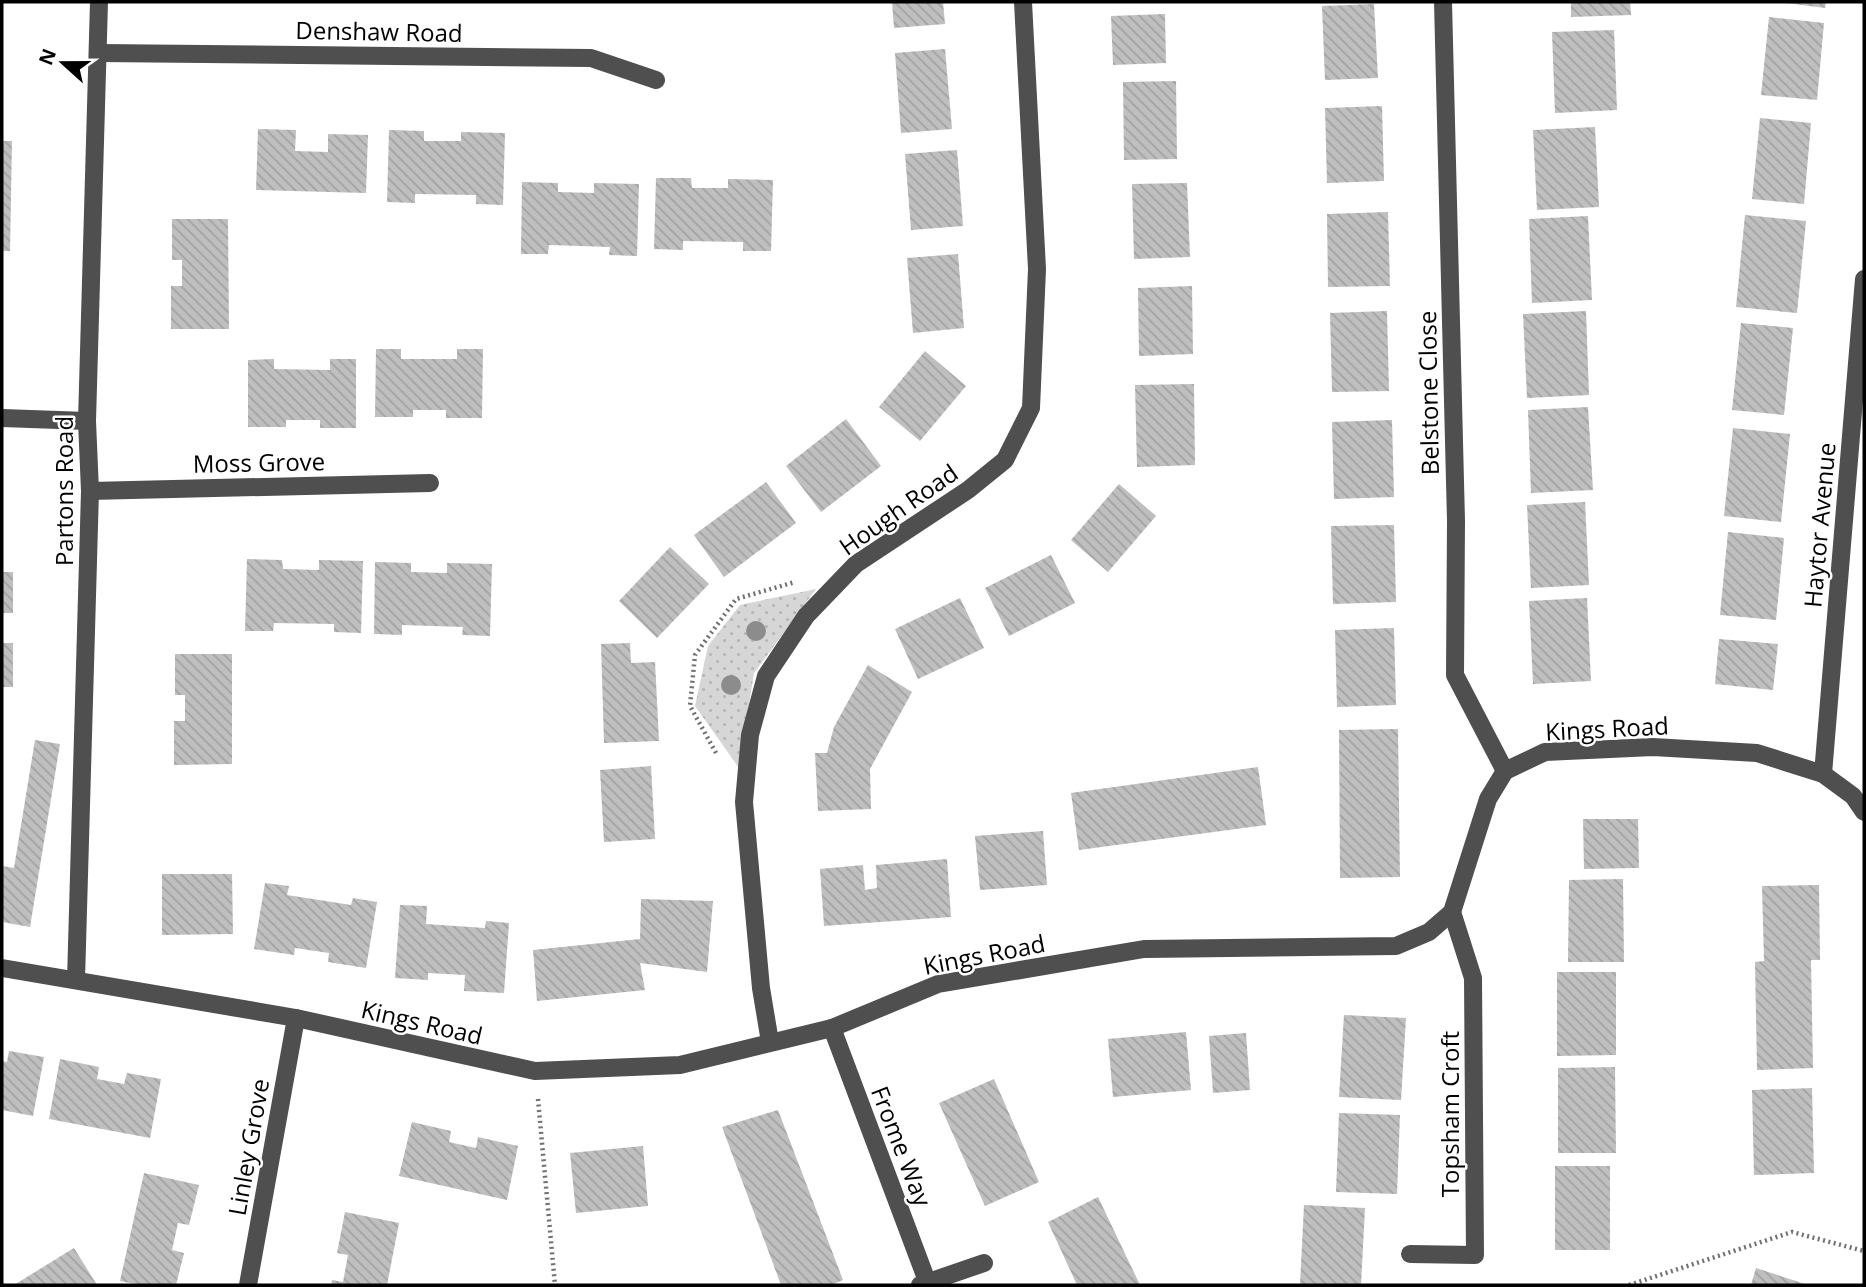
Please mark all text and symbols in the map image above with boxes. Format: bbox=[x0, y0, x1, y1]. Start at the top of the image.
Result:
street label: Denshaw Road bbox=[295, 13, 463, 49]
north arrow bbox=[28, 28, 98, 98]
text: N bbox=[32, 45, 62, 69]
street label: Belstone Close bbox=[1410, 311, 1446, 475]
street label: Partons Road bbox=[47, 416, 80, 566]
street label: Haytor Avenue bbox=[1795, 441, 1843, 609]
street label: Moss Grove bbox=[193, 444, 325, 480]
street label: Hough Road bbox=[832, 456, 964, 562]
street label: Kings Road bbox=[1544, 708, 1670, 748]
street label: Kings Road bbox=[920, 926, 1048, 982]
street label: Kings Road bbox=[358, 992, 486, 1052]
street label: Topsham Croft bbox=[1433, 1031, 1466, 1197]
street label: Linley Grove bbox=[220, 1076, 276, 1218]
street label: Frome Way bbox=[864, 1081, 940, 1212]

